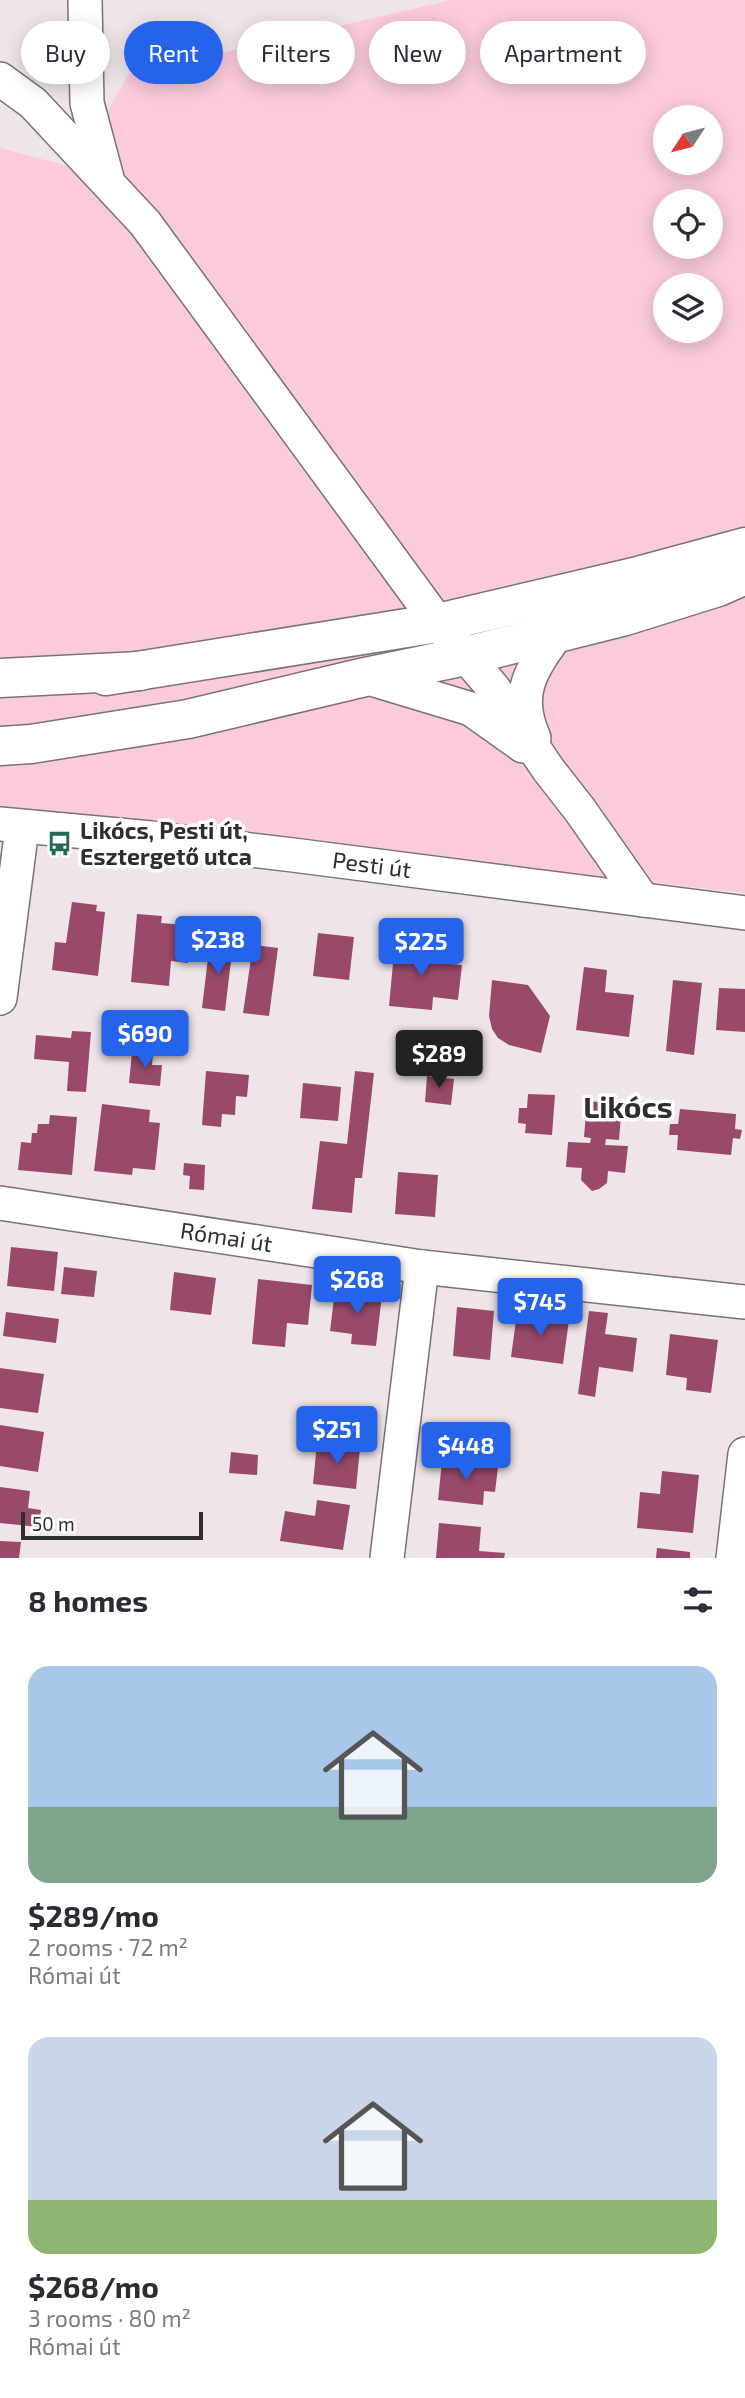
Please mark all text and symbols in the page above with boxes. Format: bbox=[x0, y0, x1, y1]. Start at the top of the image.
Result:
chip: Buy bbox=[21, 21, 110, 84]
chip: Rent bbox=[124, 21, 223, 84]
chip: Filters bbox=[237, 21, 355, 84]
chip: New bbox=[369, 21, 466, 84]
chip: Apartment bbox=[480, 21, 646, 84]
north arrow bbox=[653, 105, 723, 175]
map controls bbox=[653, 105, 723, 343]
button: locate bbox=[653, 189, 723, 259]
button: layers bbox=[653, 273, 723, 343]
place label: Likócs, Pesti út, Esztergető utca bbox=[80, 816, 252, 870]
bus stop icon: Likócs, Pesti út, Esztergető utca bbox=[46, 830, 74, 858]
street label: Pesti út bbox=[331, 845, 413, 883]
pin: $238 bbox=[177, 916, 259, 976]
pin: $225 bbox=[380, 918, 462, 978]
text: $238 bbox=[191, 925, 245, 953]
text: $225 bbox=[395, 927, 447, 955]
pin: $690 bbox=[104, 1010, 186, 1070]
text: $690 bbox=[118, 1019, 173, 1047]
pin: $289 bbox=[398, 1030, 480, 1090]
text: $289 bbox=[412, 1039, 466, 1067]
district label: Likócs bbox=[583, 1088, 673, 1124]
street label: Római út bbox=[179, 1216, 275, 1257]
pin: $268 bbox=[316, 1256, 398, 1316]
text: $268 bbox=[330, 1265, 384, 1293]
pin: $745 bbox=[499, 1278, 581, 1338]
text: $745 bbox=[514, 1287, 566, 1315]
pin: $251 bbox=[296, 1406, 378, 1466]
text: $251 bbox=[312, 1415, 362, 1443]
pin: $448 bbox=[425, 1422, 507, 1482]
text: $448 bbox=[438, 1431, 494, 1459]
scale bar bbox=[21, 1509, 203, 1541]
text: 50 m bbox=[32, 1512, 75, 1535]
icon: filters bbox=[679, 1581, 717, 1619]
text: 8 homes bbox=[28, 1582, 148, 1618]
icon: home bbox=[310, 1712, 436, 1838]
text: $289/mo bbox=[28, 1897, 159, 1933]
text: 2 rooms · 72 m² bbox=[28, 1933, 188, 1961]
text: Római út bbox=[28, 1961, 121, 1989]
icon: home bbox=[310, 2083, 436, 2209]
text: $268/mo bbox=[28, 2268, 159, 2304]
text: 3 rooms · 80 m² bbox=[28, 2304, 191, 2332]
text: Római út bbox=[28, 2332, 121, 2360]

